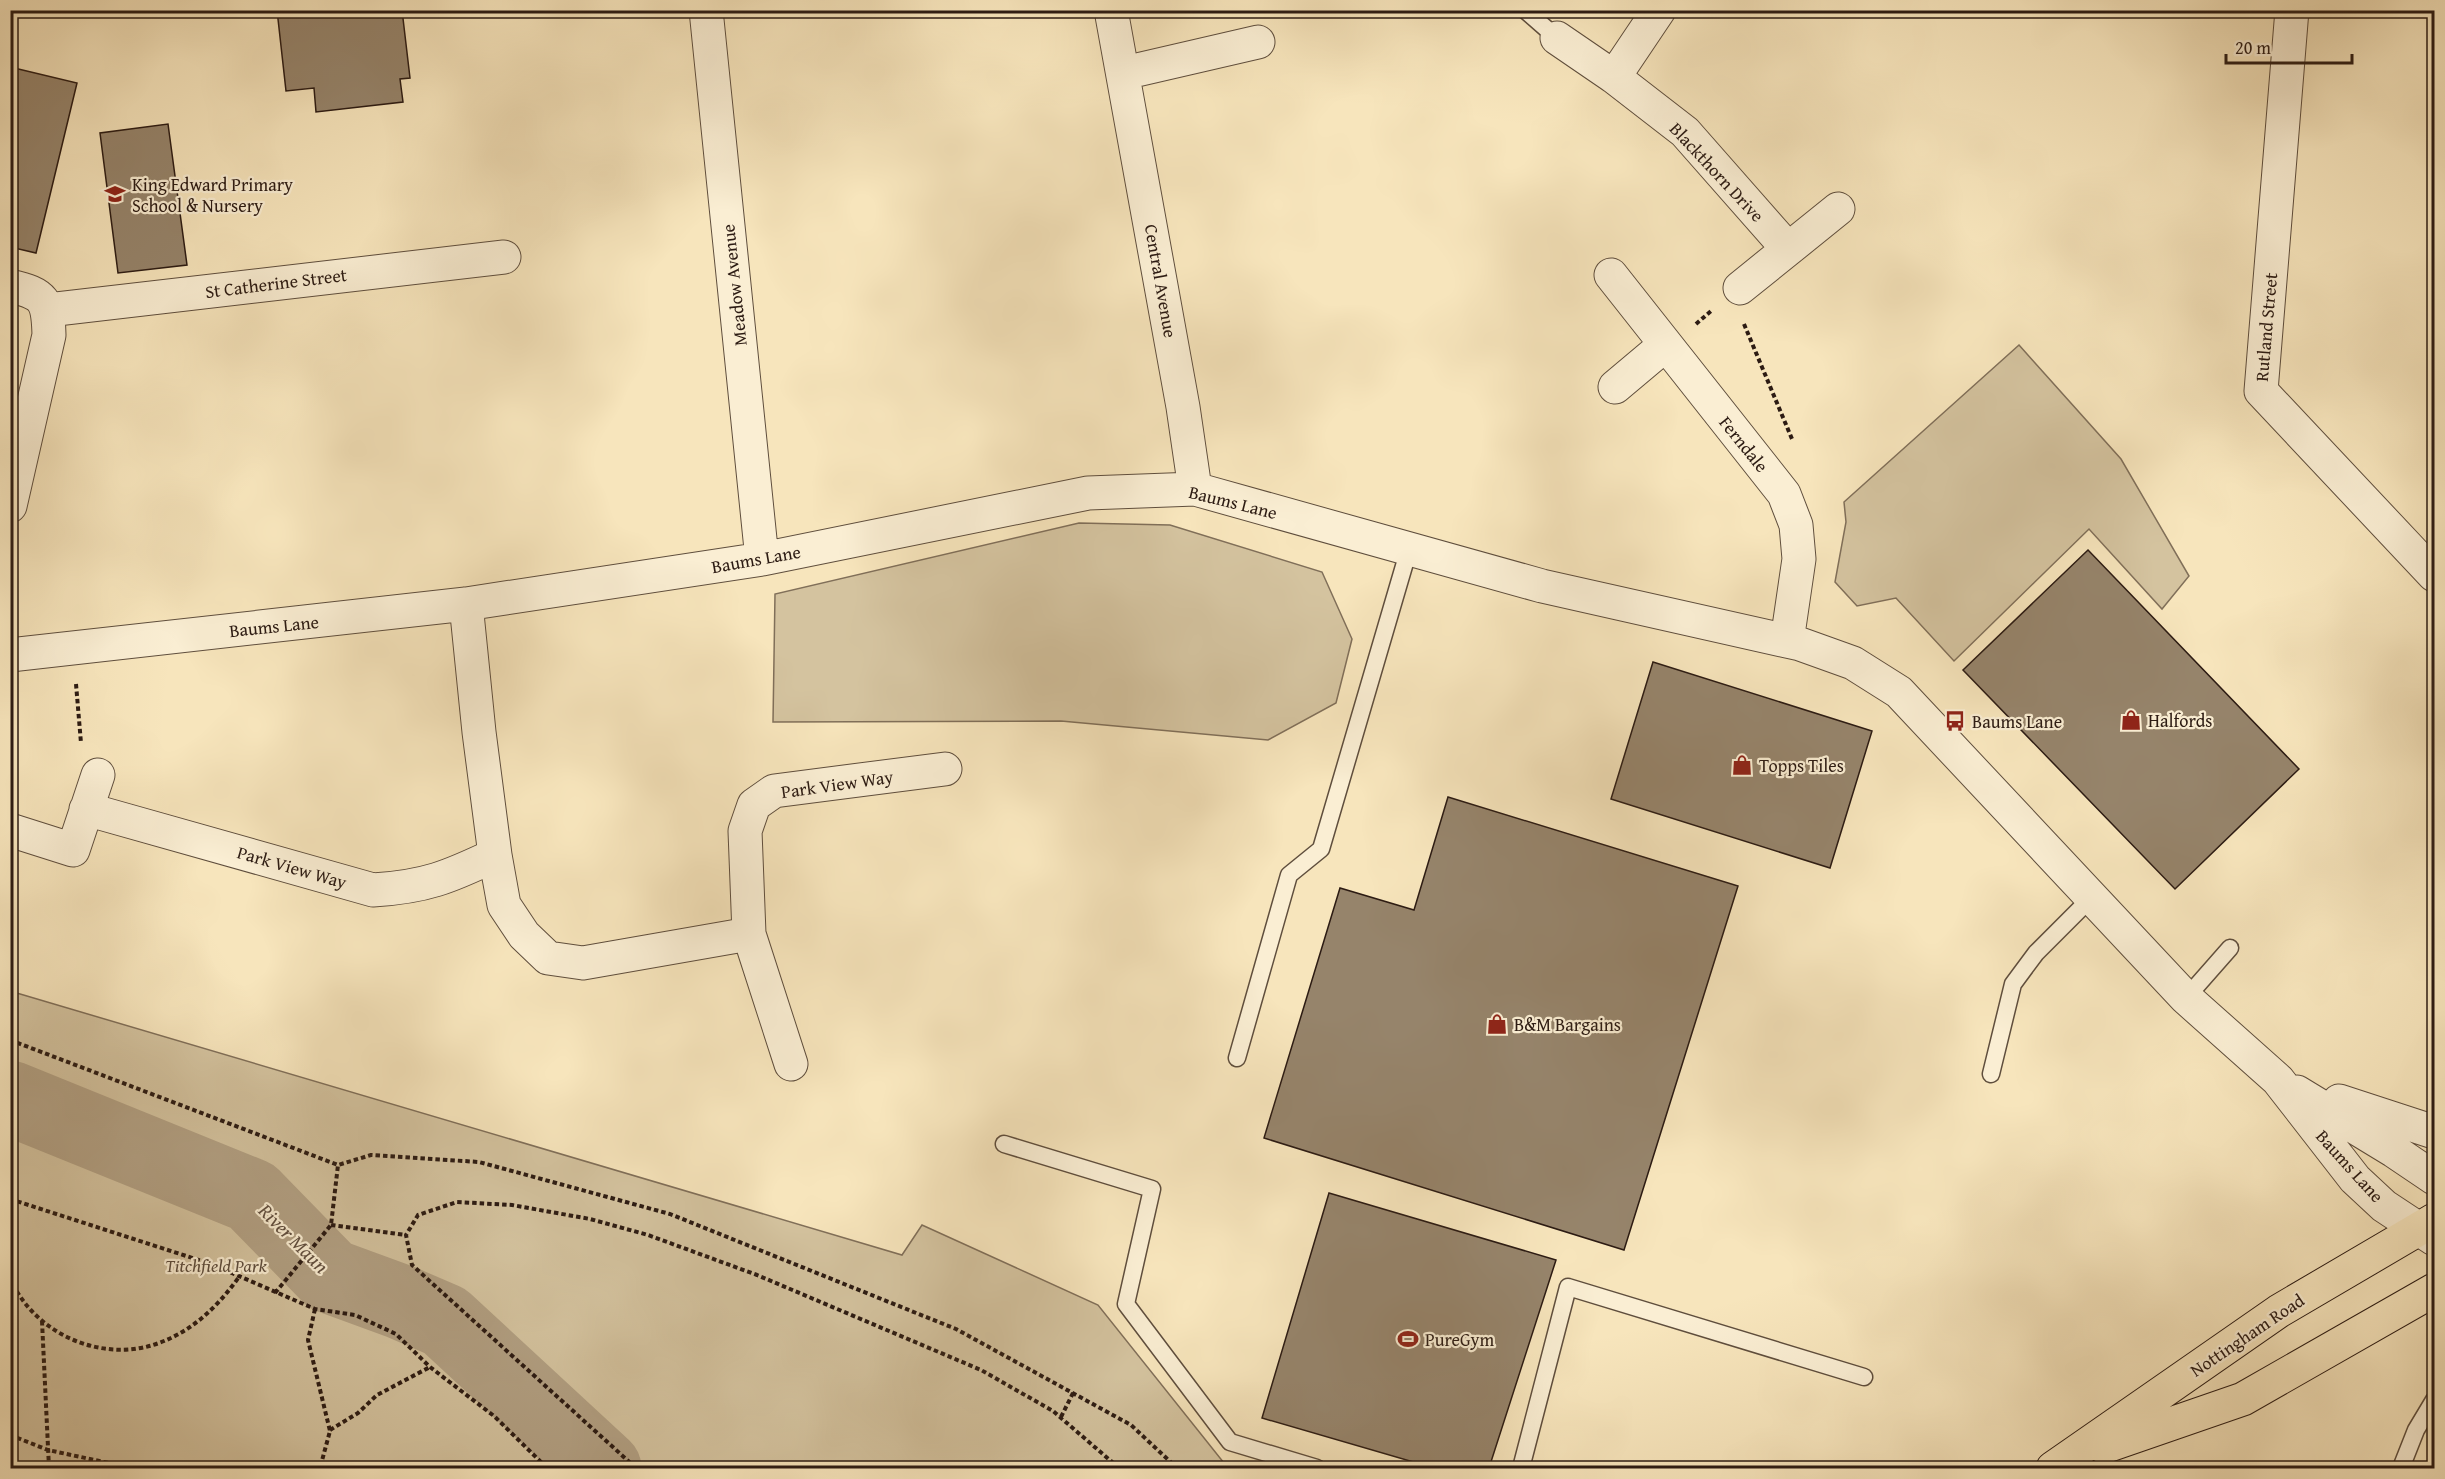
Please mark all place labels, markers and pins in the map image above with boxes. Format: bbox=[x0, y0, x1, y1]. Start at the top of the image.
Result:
place label: King Edward Primary School & Nursery bbox=[132, 171, 293, 219]
school or university icon: King Edward Primary School & Nursery bbox=[103, 182, 127, 206]
place label: Halfords bbox=[2148, 707, 2212, 734]
place label: Baums Lane bbox=[1972, 708, 2062, 735]
shop icon: Halfords bbox=[2119, 708, 2143, 732]
bus stop icon: Baums Lane bbox=[1943, 709, 1967, 733]
place label: Topps Tiles bbox=[1759, 752, 1844, 779]
shop icon: Topps Tiles bbox=[1730, 753, 1754, 777]
place label: B&M Bargains bbox=[1514, 1011, 1621, 1038]
shop icon: B&M Bargains bbox=[1485, 1012, 1509, 1036]
place label: PureGym bbox=[1425, 1326, 1495, 1353]
sports icon: PureGym bbox=[1396, 1327, 1420, 1351]

